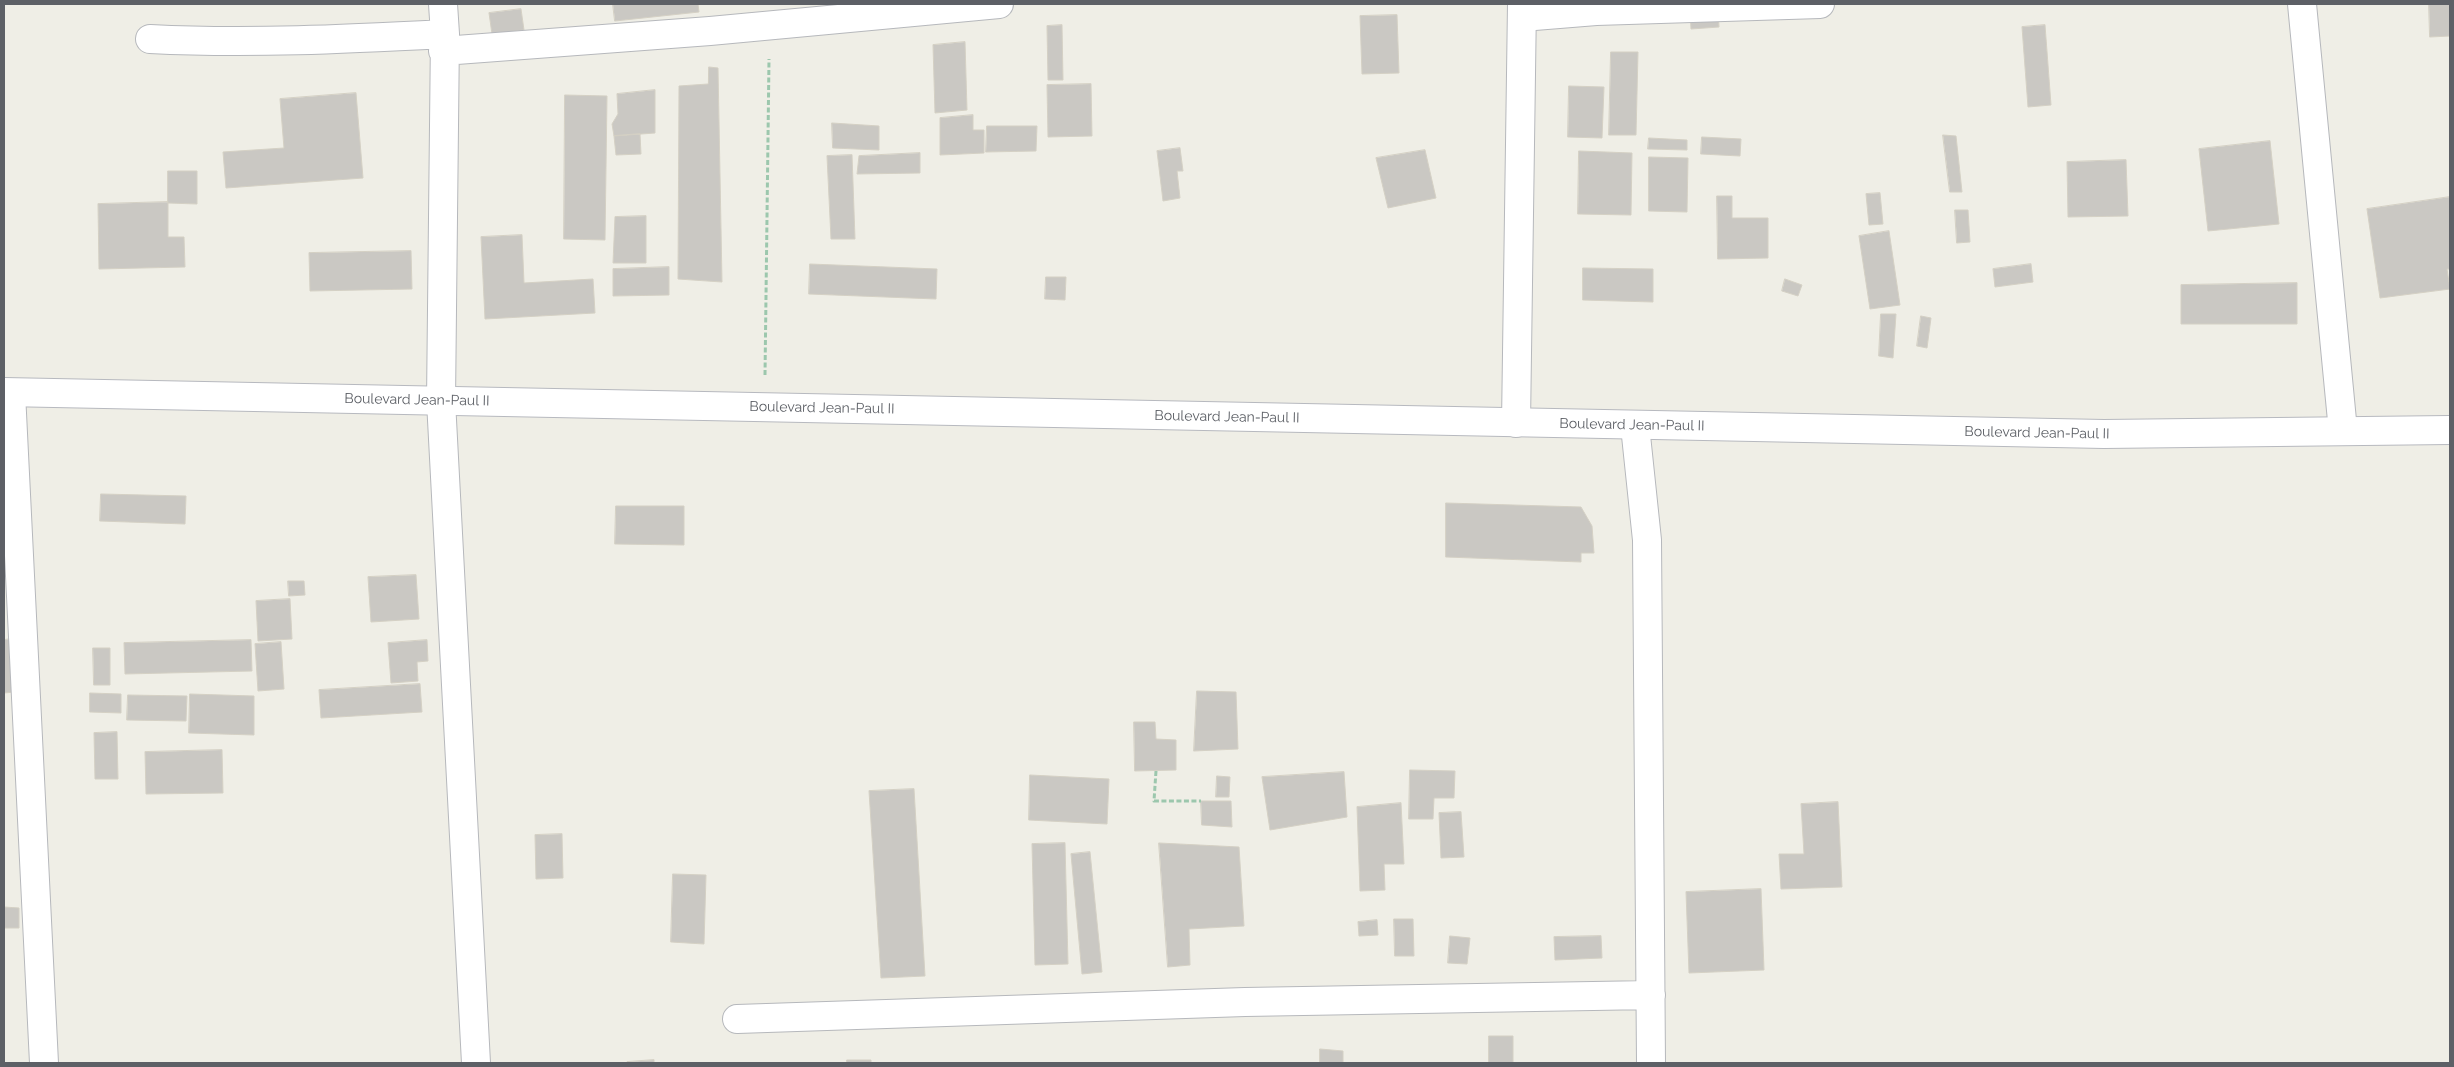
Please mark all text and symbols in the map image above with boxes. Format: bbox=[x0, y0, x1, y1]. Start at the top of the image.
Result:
street label: Boulevard Jean-Paul II bbox=[344, 390, 490, 410]
street label: Boulevard Jean-Paul II bbox=[749, 398, 895, 418]
street label: Boulevard Jean-Paul II bbox=[1154, 407, 1300, 427]
street label: Boulevard Jean-Paul II bbox=[1559, 415, 1705, 435]
street label: Boulevard Jean-Paul II bbox=[1964, 423, 2110, 443]

